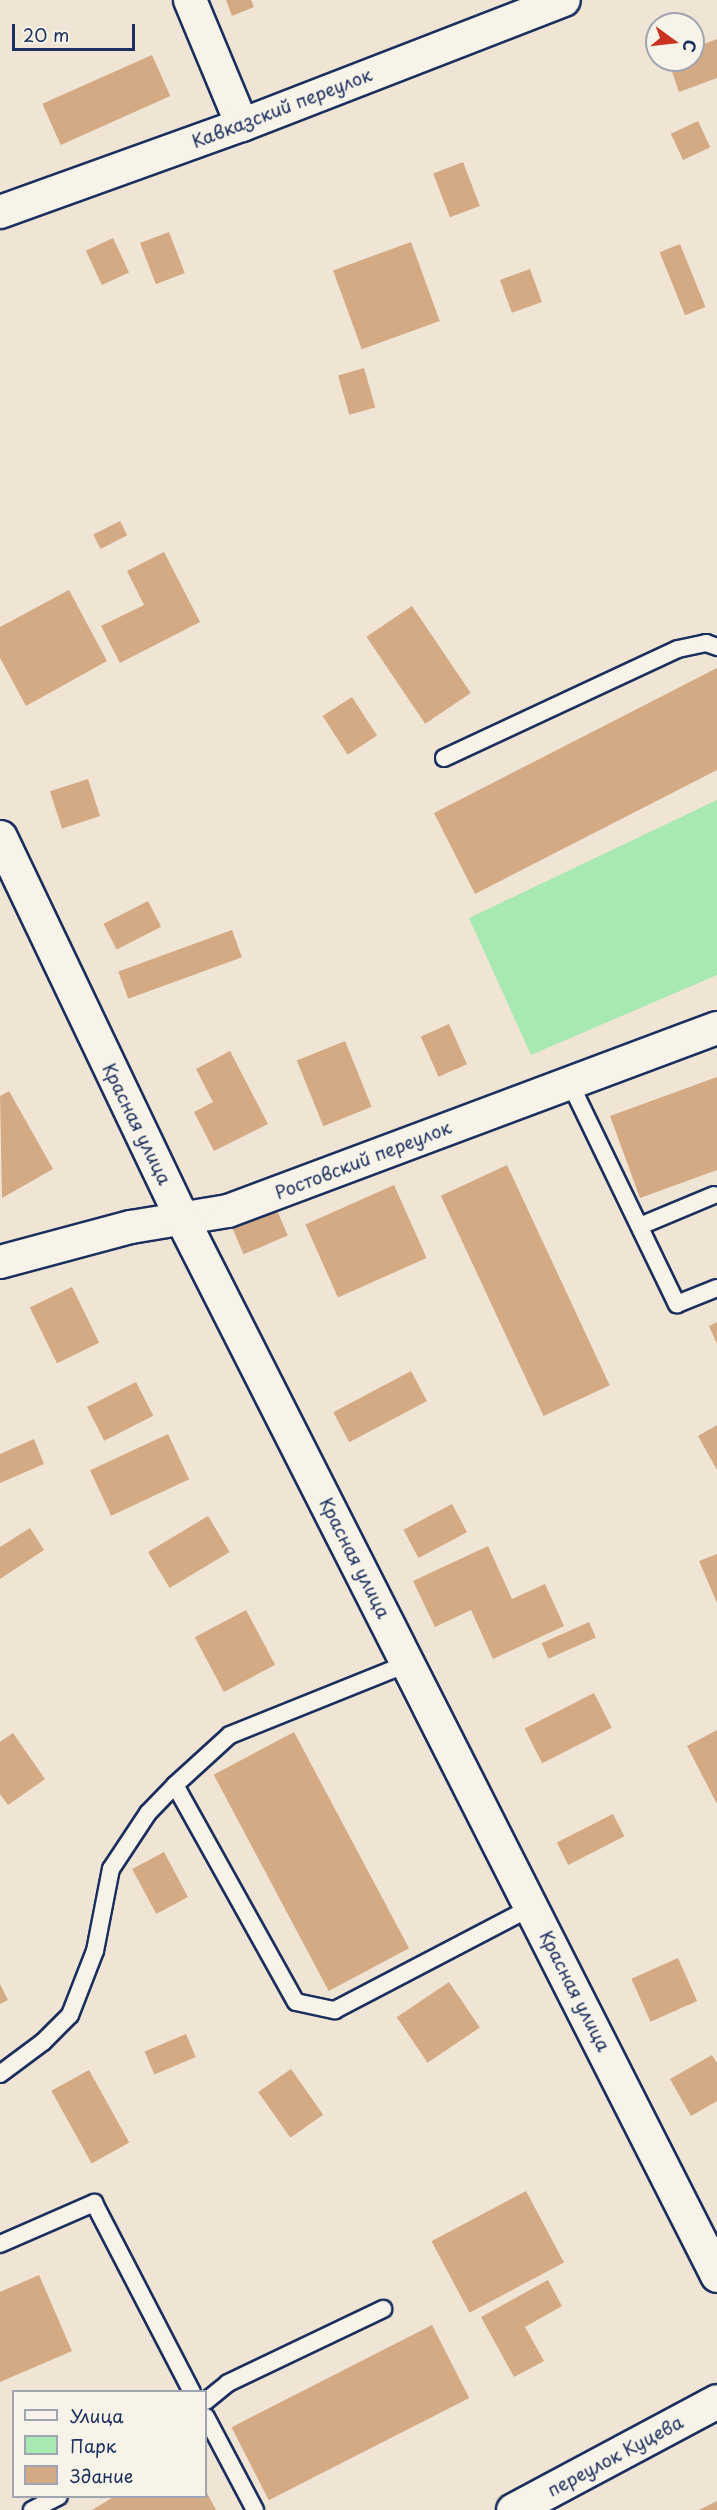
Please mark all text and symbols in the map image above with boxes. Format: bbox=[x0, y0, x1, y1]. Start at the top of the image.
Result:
scale bar bbox=[15, 12, 138, 50]
north arrow bbox=[645, 12, 705, 72]
text: 20 m bbox=[23, 21, 69, 48]
text: С bbox=[677, 37, 704, 55]
street label: Кавказский переулок bbox=[189, 64, 375, 152]
street label: Красная улица bbox=[98, 1059, 176, 1189]
street label: Ростовский переулок bbox=[272, 1116, 454, 1204]
street label: Красная улица bbox=[315, 1494, 395, 1622]
street label: Красная улица bbox=[535, 1927, 615, 2055]
legend bbox=[12, 2390, 207, 2498]
text: Улица bbox=[70, 2402, 124, 2429]
street label: переулок Куцева bbox=[543, 2411, 687, 2501]
text: Парк bbox=[70, 2432, 116, 2459]
text: Здание bbox=[70, 2462, 133, 2489]

